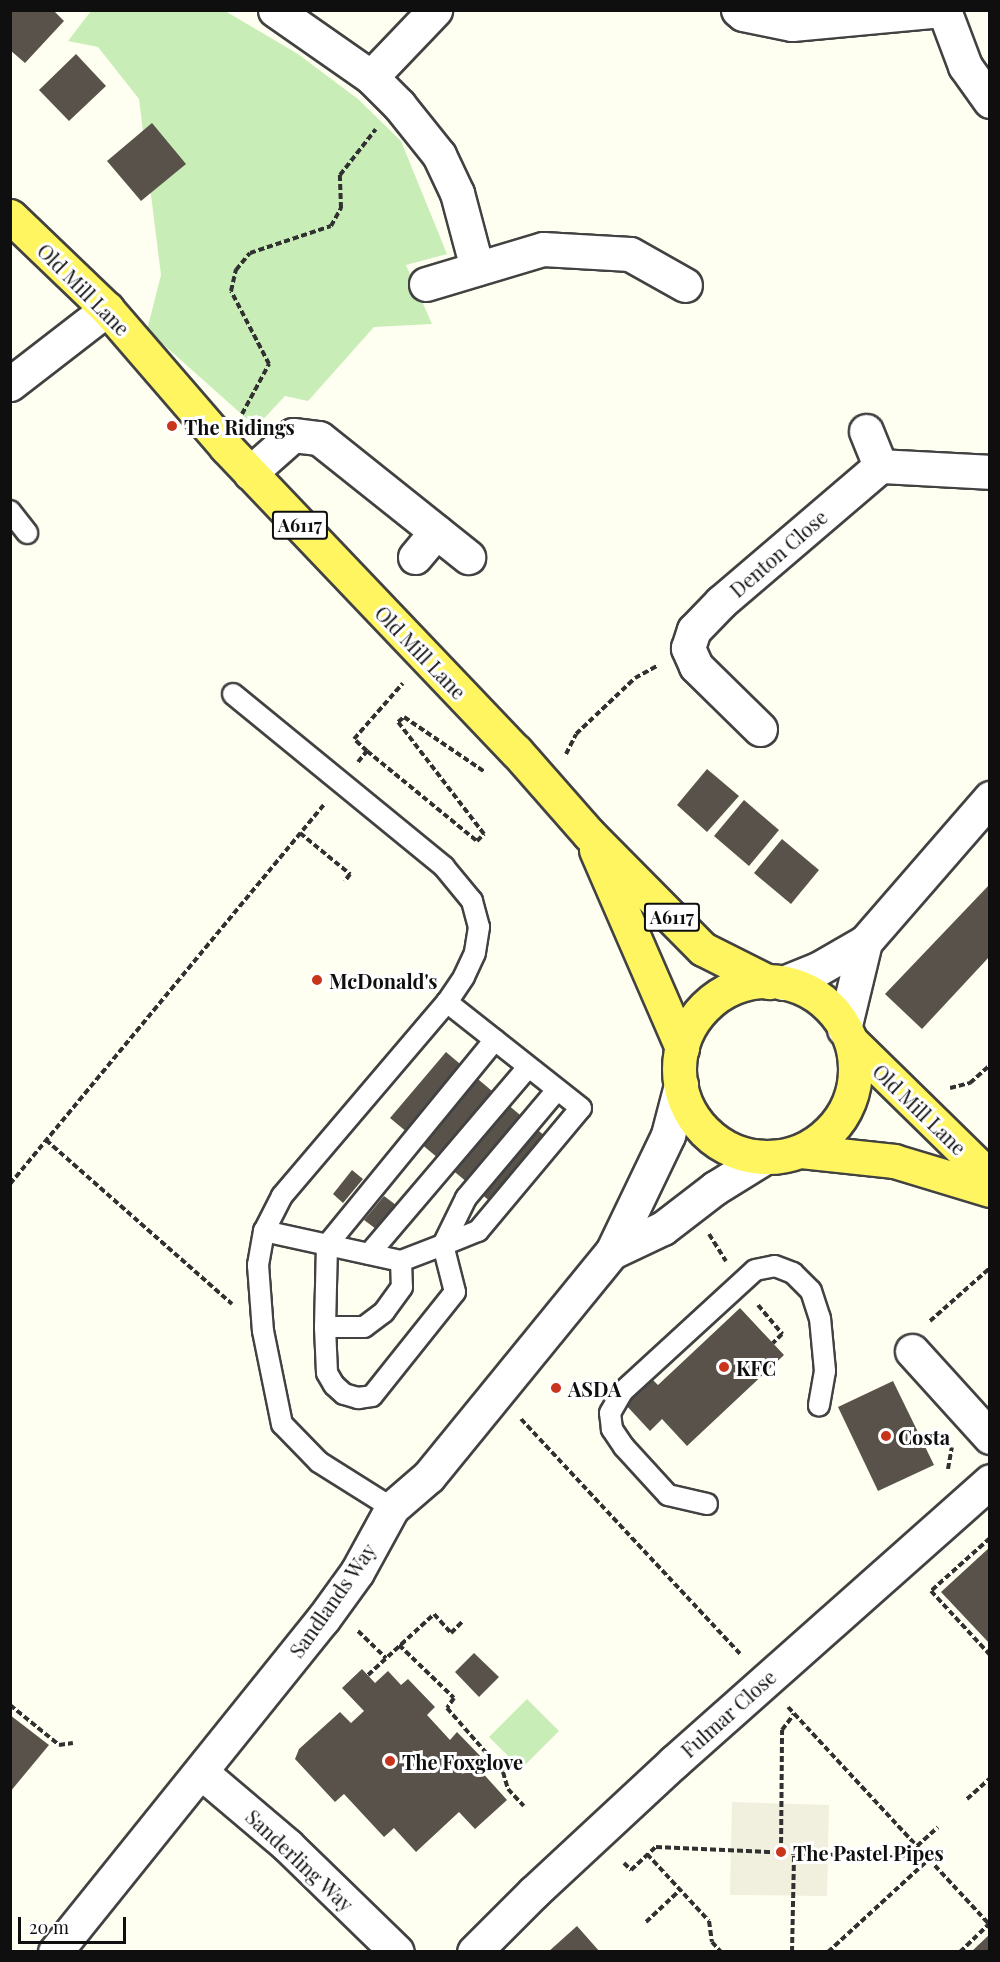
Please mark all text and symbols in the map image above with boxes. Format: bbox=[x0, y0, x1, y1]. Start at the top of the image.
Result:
street label: Old Mill Lane bbox=[33, 238, 135, 340]
place label: The Ridings bbox=[184, 414, 295, 438]
marker: The Ridings bbox=[165, 419, 179, 433]
street label: Denton Close bbox=[725, 504, 831, 602]
road number: A6117 bbox=[272, 510, 328, 540]
street label: Old Mill Lane bbox=[371, 600, 471, 704]
road number: A6117 bbox=[644, 902, 700, 932]
place label: McDonald's bbox=[329, 968, 438, 992]
marker: McDonald's bbox=[310, 973, 324, 987]
street label: Old Mill Lane bbox=[868, 1059, 972, 1159]
place label: KFC bbox=[736, 1355, 776, 1379]
marker: KFC bbox=[717, 1360, 731, 1374]
place label: ASDA bbox=[568, 1376, 621, 1400]
marker: ASDA bbox=[549, 1381, 563, 1395]
place label: Costa bbox=[898, 1424, 950, 1448]
marker: Costa bbox=[879, 1429, 893, 1443]
street label: Sandlands Way bbox=[284, 1538, 380, 1662]
street label: Fulmar Close bbox=[676, 1664, 780, 1762]
place label: The Foxglove bbox=[402, 1749, 523, 1773]
marker: The Foxglove bbox=[383, 1754, 397, 1768]
street label: Sanderling Way bbox=[241, 1804, 359, 1916]
place label: The Pastel Pipes bbox=[793, 1840, 944, 1864]
marker: The Pastel Pipes bbox=[774, 1845, 788, 1859]
scale bar bbox=[21, 1905, 129, 1943]
text: 20 m bbox=[29, 1915, 69, 1939]

